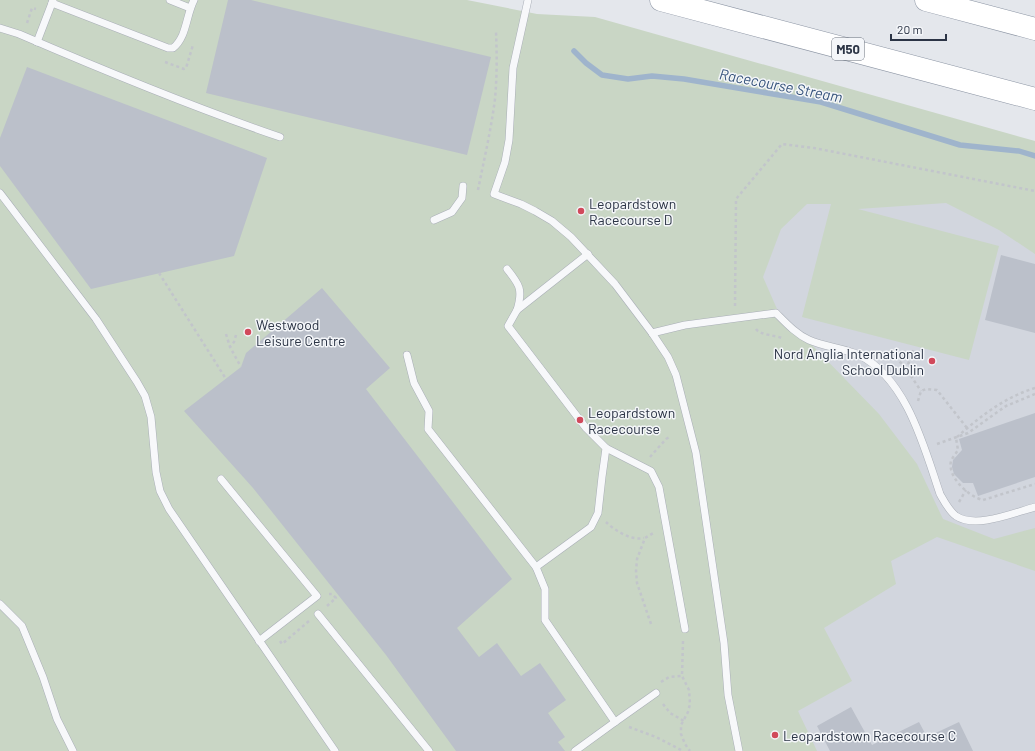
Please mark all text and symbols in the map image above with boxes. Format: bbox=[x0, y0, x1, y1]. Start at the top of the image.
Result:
scale bar bbox=[891, 16, 946, 42]
text: 20 m bbox=[897, 22, 923, 36]
road number: M50 bbox=[832, 38, 864, 60]
water label: Racecourse Stream bbox=[718, 64, 844, 106]
place label: Leopardstown Racecourse D bbox=[589, 195, 676, 228]
marker: Leopardstown Racecourse D bbox=[576, 206, 586, 216]
place label: Westwood Leisure Centre bbox=[256, 316, 346, 349]
marker: Westwood Leisure Centre bbox=[243, 327, 253, 337]
place label: Nord Anglia International School Dublin bbox=[774, 345, 924, 378]
marker: Nord Anglia International School Dublin bbox=[927, 356, 937, 366]
place label: Leopardstown Racecourse bbox=[588, 404, 675, 437]
marker: Leopardstown Racecourse bbox=[575, 415, 585, 425]
place label: Leopardstown Racecourse C bbox=[783, 727, 956, 744]
marker: Leopardstown Racecourse C bbox=[770, 730, 780, 740]

